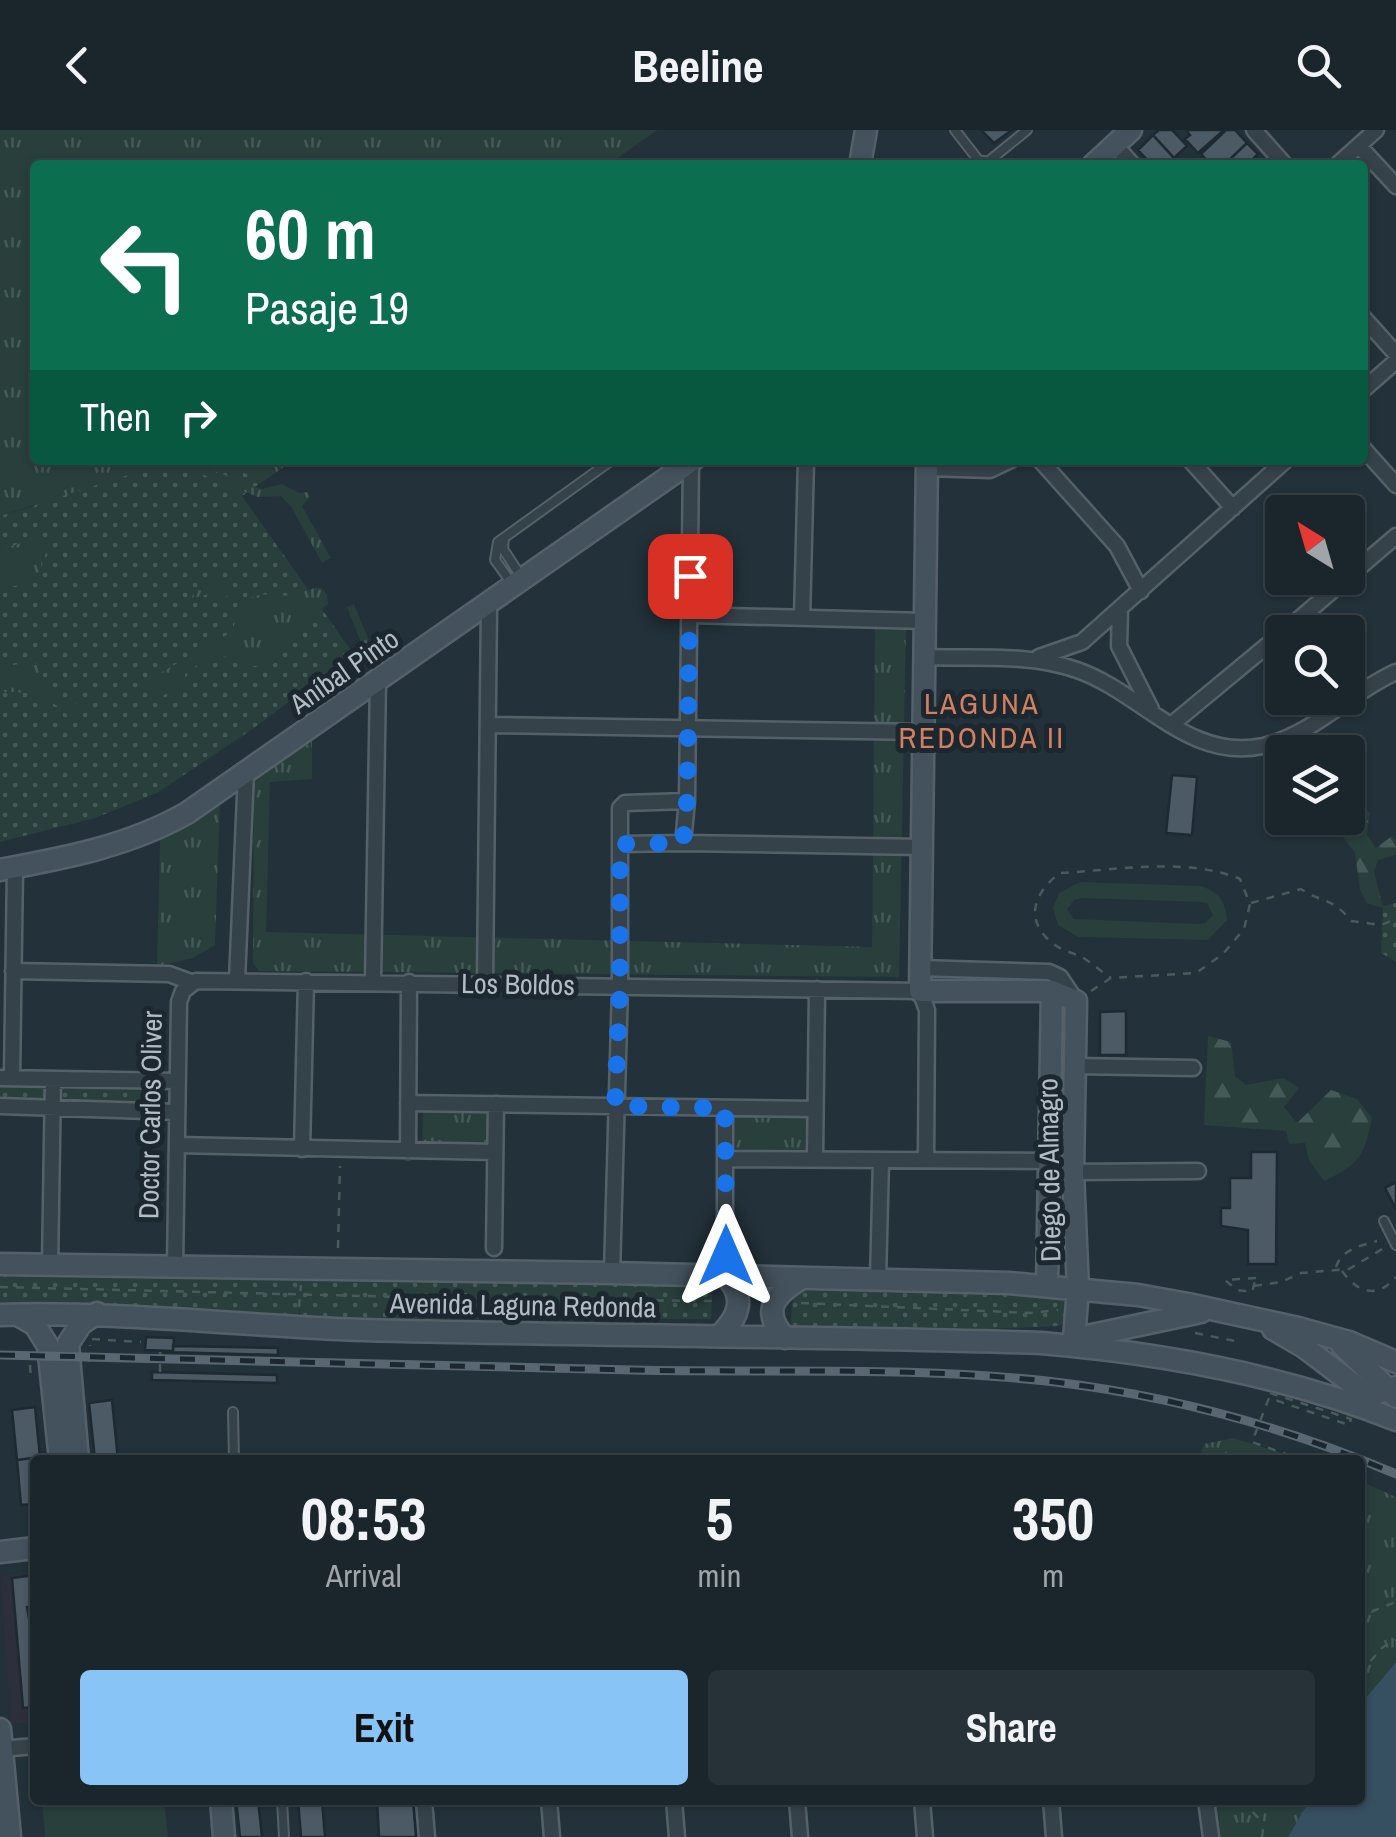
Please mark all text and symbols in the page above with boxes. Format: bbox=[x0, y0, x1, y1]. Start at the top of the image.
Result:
text: Beeline bbox=[632, 35, 764, 96]
icon: back bbox=[50, 38, 105, 93]
icon: search bbox=[1291, 38, 1346, 93]
text: 60 m bbox=[245, 187, 376, 281]
icon: left bbox=[80, 200, 210, 330]
text: Pasaje 19 bbox=[245, 277, 409, 338]
icon: right bbox=[171, 390, 226, 445]
text: Then bbox=[80, 392, 151, 443]
north arrow bbox=[1265, 495, 1365, 595]
map controls bbox=[1265, 495, 1365, 835]
pin bbox=[648, 534, 733, 619]
icon: arrive bbox=[663, 549, 718, 604]
button: search bbox=[1265, 615, 1365, 715]
street label: Aníbal Pinto bbox=[281, 620, 406, 723]
district label: LAGUNA REDONDA II bbox=[898, 683, 1066, 757]
button: layers bbox=[1265, 735, 1365, 835]
street label: Los Boldos bbox=[461, 964, 575, 1004]
street label: Doctor Carlos Oliver bbox=[129, 1010, 171, 1219]
street label: Diego de Almagro bbox=[1028, 1078, 1070, 1262]
position arrow bbox=[674, 1204, 778, 1308]
street label: Avenida Laguna Redonda bbox=[388, 1284, 657, 1326]
text: 08:53 bbox=[301, 1478, 427, 1559]
text: 5 bbox=[706, 1478, 733, 1559]
text: 350 bbox=[1012, 1478, 1094, 1559]
text: Arrival bbox=[326, 1554, 402, 1597]
text: min bbox=[697, 1554, 741, 1597]
text: m bbox=[1042, 1554, 1064, 1597]
button: Exit bbox=[80, 1670, 688, 1785]
button: Share bbox=[708, 1670, 1315, 1785]

